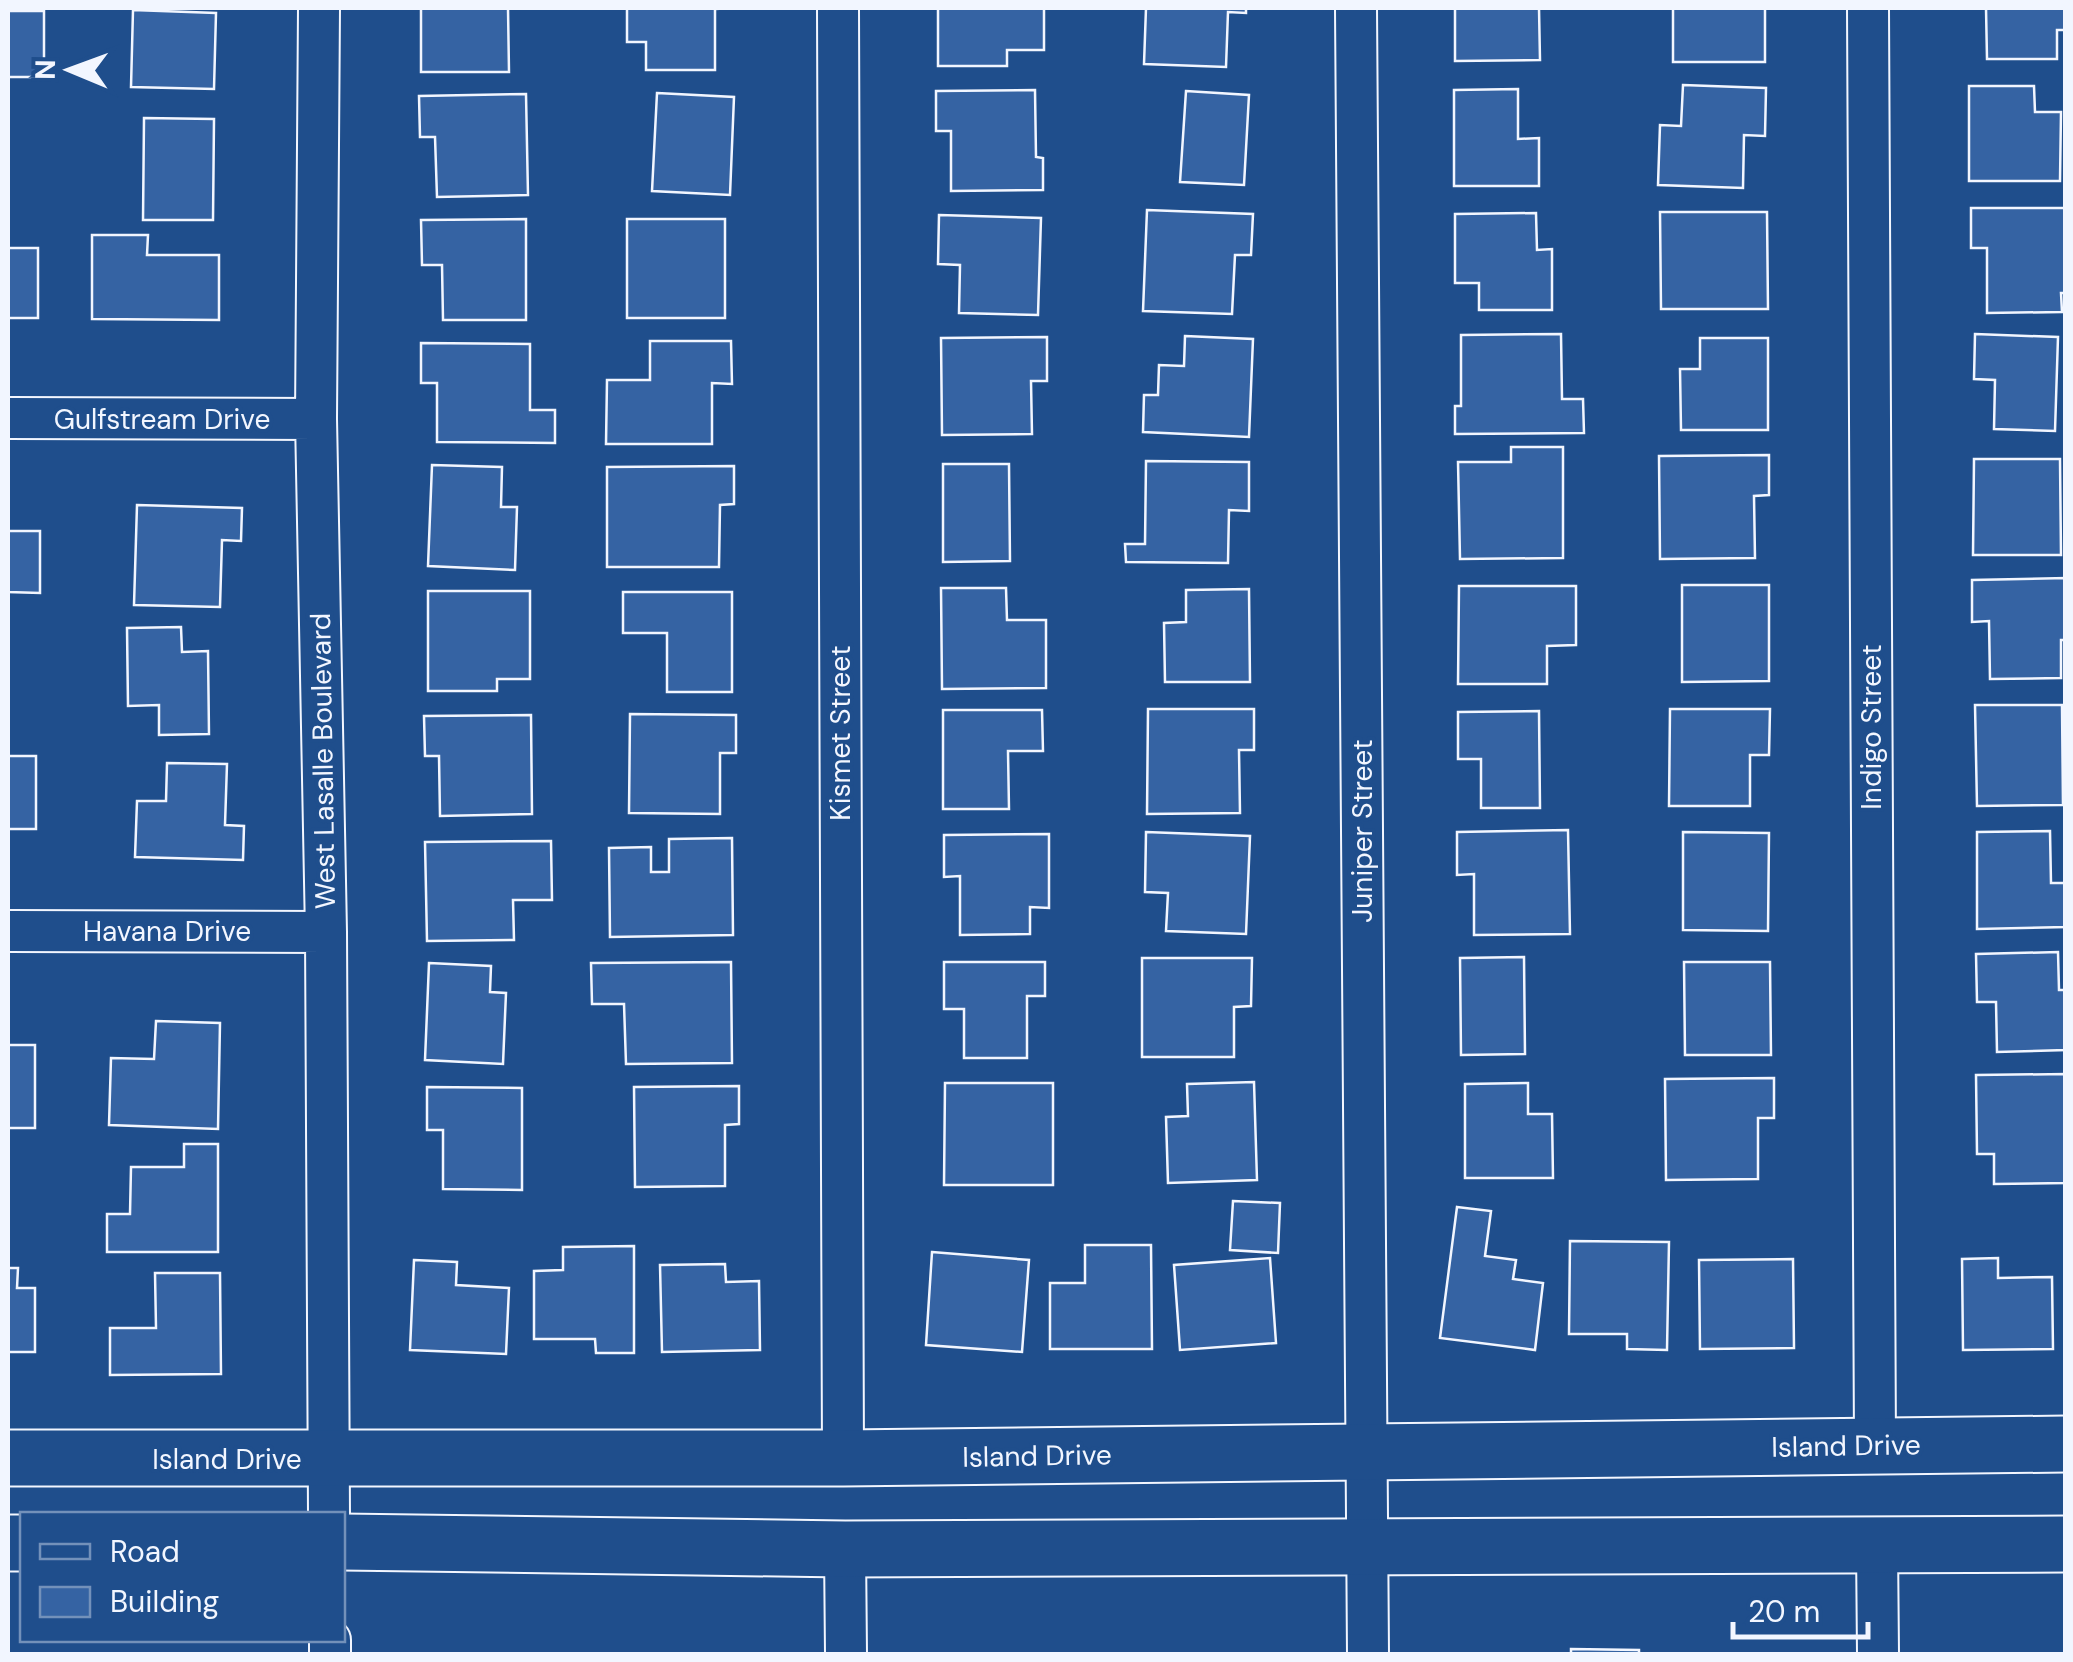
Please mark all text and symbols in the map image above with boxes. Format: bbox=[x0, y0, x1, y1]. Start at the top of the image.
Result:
north arrow bbox=[20, 20, 120, 120]
text: N bbox=[27, 59, 64, 80]
street label: Gulfstream Drive bbox=[54, 401, 270, 438]
street label: West Lasalle Boulevard bbox=[302, 613, 344, 909]
street label: Indigo Street bbox=[1853, 644, 1890, 810]
street label: Kismet Street bbox=[822, 645, 859, 821]
street label: Juniper Street bbox=[1344, 739, 1381, 923]
street label: Havana Drive bbox=[83, 913, 251, 950]
street label: Island Drive bbox=[1771, 1426, 1921, 1466]
street label: Island Drive bbox=[962, 1436, 1112, 1476]
street label: Island Drive bbox=[152, 1441, 302, 1478]
legend bbox=[20, 1512, 345, 1642]
text: Road bbox=[110, 1532, 180, 1571]
scale bar bbox=[1733, 1577, 1868, 1639]
text: Building bbox=[110, 1582, 219, 1621]
text: 20 m bbox=[1748, 1592, 1820, 1631]

